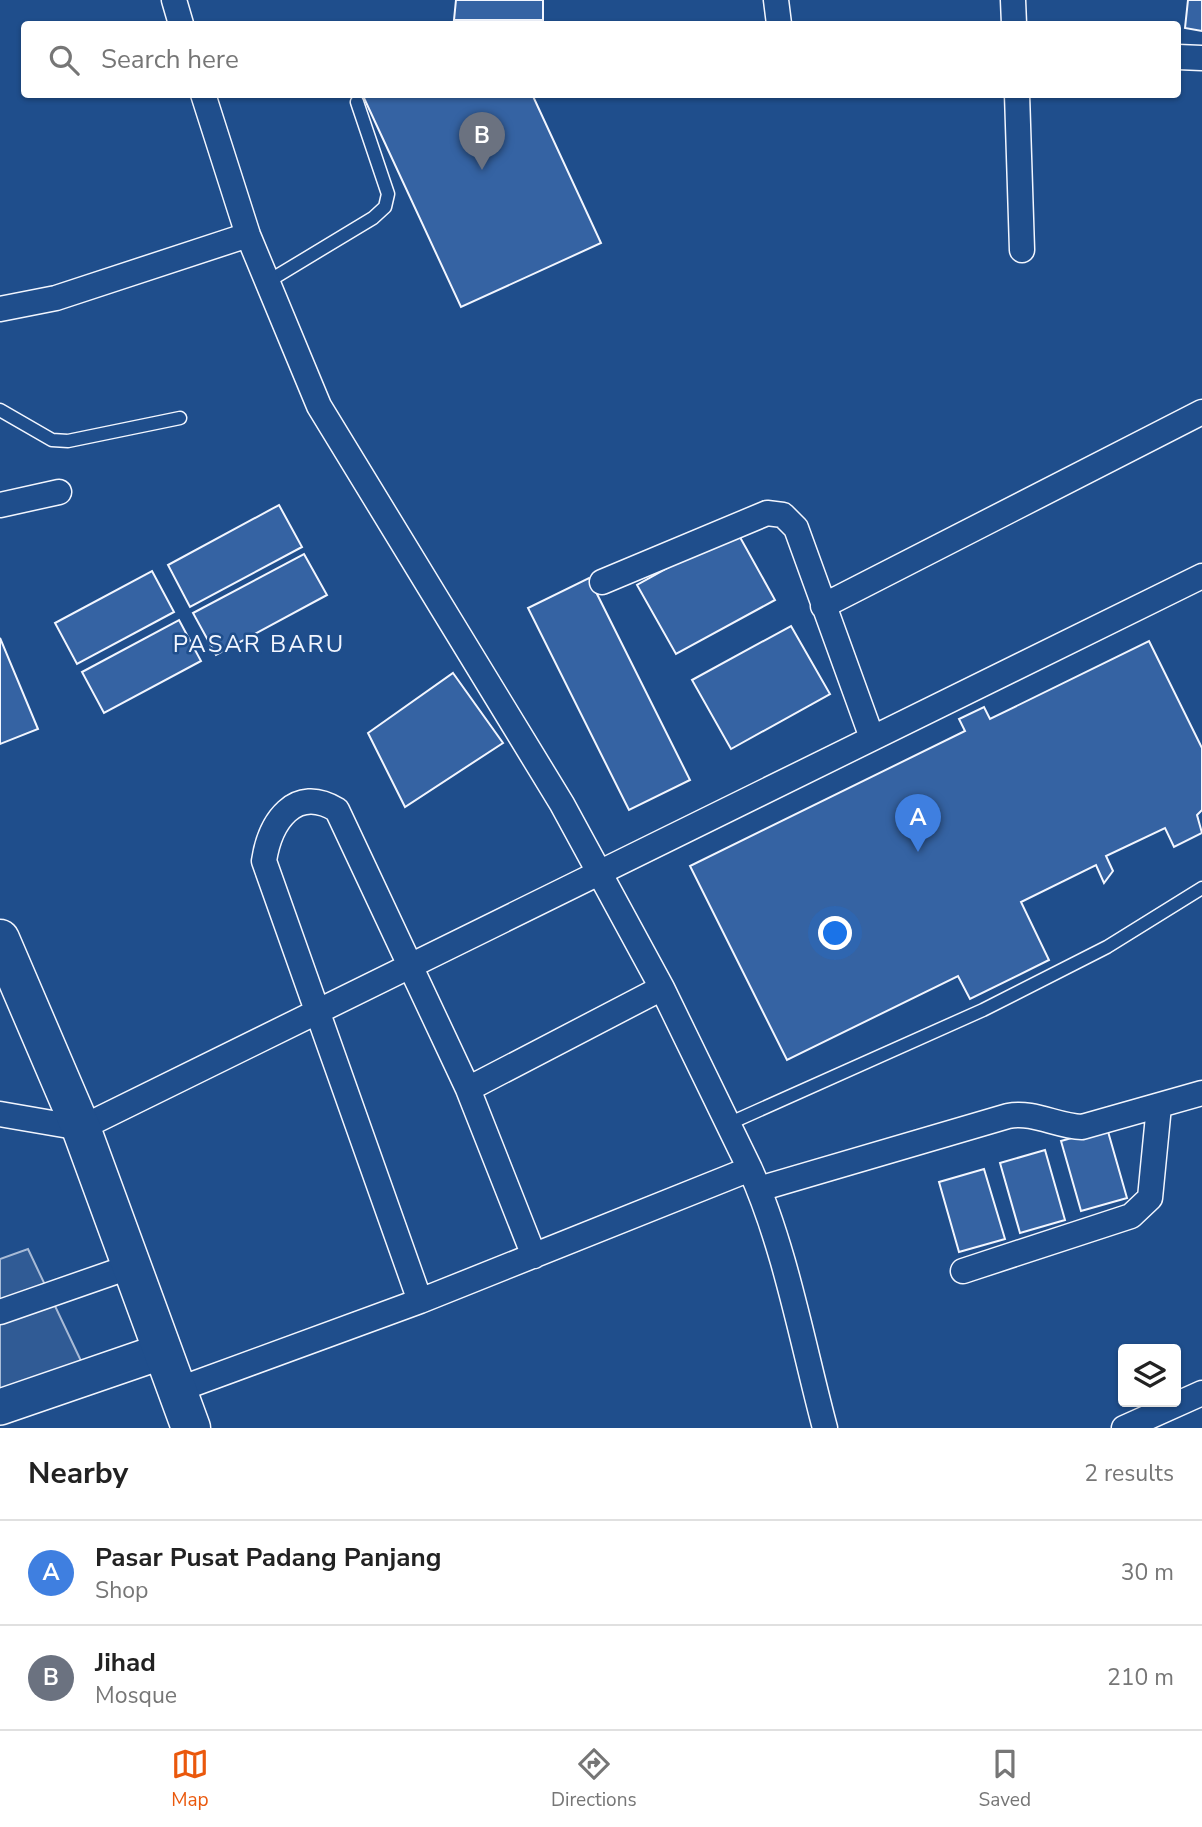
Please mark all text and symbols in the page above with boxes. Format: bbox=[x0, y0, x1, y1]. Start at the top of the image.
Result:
search box bbox=[21, 21, 1181, 98]
icon: search bbox=[45, 41, 83, 79]
text: Search here bbox=[101, 42, 239, 77]
pin: B bbox=[459, 112, 505, 170]
district label: PASAR BARU bbox=[173, 628, 345, 660]
pin: A bbox=[895, 794, 941, 852]
your location bbox=[818, 916, 852, 950]
map controls bbox=[1118, 1344, 1181, 1407]
button: layers bbox=[1118, 1344, 1181, 1407]
text: Nearby bbox=[28, 1453, 128, 1494]
text: 2 results bbox=[1084, 1458, 1174, 1489]
text: Pasar Pusat Padang Panjang bbox=[95, 1540, 441, 1575]
text: A bbox=[42, 1557, 60, 1588]
text: 30 m bbox=[1121, 1557, 1174, 1588]
text: Shop bbox=[95, 1575, 148, 1606]
text: Jihad bbox=[95, 1645, 156, 1680]
text: B bbox=[43, 1662, 59, 1693]
text: 210 m bbox=[1107, 1662, 1174, 1693]
text: Mosque bbox=[95, 1680, 177, 1711]
tab: Map bbox=[171, 1745, 209, 1813]
tab: Directions bbox=[551, 1745, 637, 1813]
tab: Saved bbox=[979, 1745, 1031, 1813]

